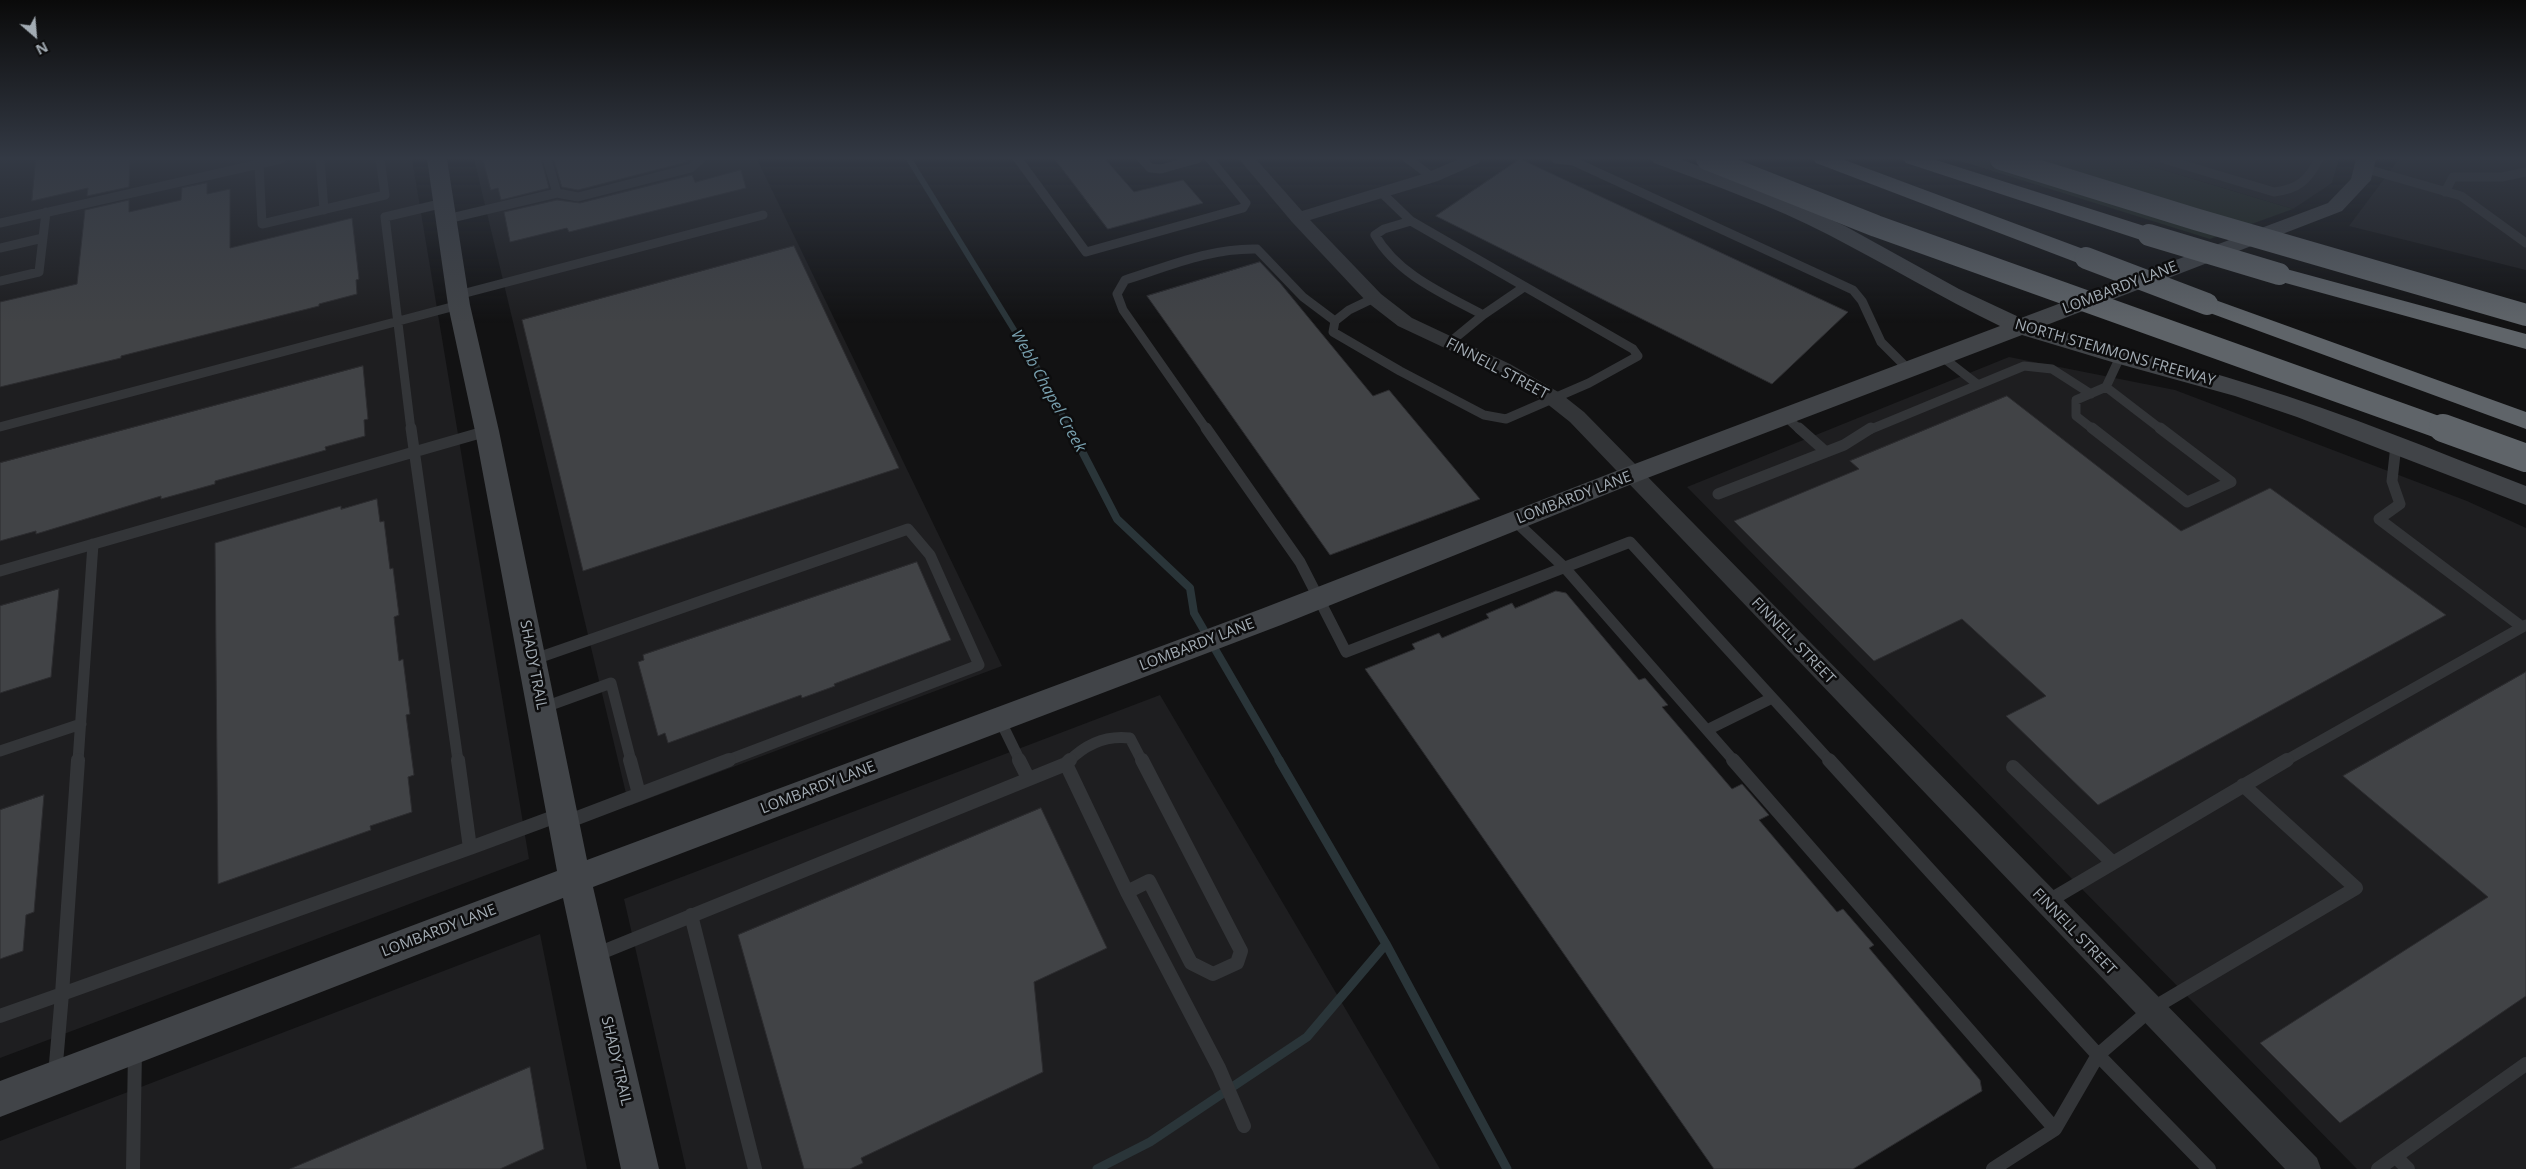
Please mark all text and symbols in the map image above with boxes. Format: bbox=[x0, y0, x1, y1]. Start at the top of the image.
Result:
north arrow bbox=[10, 10, 60, 60]
text: N bbox=[33, 38, 51, 60]
street label: LOMBARDY LANE bbox=[2060, 258, 2180, 318]
street label: NORTH STEMMONS FREEWAY bbox=[2013, 316, 2217, 390]
water label: Webb Chapel Creek bbox=[1006, 327, 1090, 455]
street label: FINNELL STREET bbox=[1443, 335, 1551, 403]
street label: LOMBARDY LANE bbox=[1514, 468, 1634, 528]
street label: FINNELL STREET bbox=[1747, 594, 1839, 688]
street label: LOMBARDY LANE bbox=[1137, 615, 1257, 675]
street label: SHADY TRAIL bbox=[515, 619, 551, 711]
street label: LOMBARDY LANE bbox=[758, 758, 878, 818]
street label: FINNELL STREET bbox=[2028, 885, 2120, 979]
street label: LOMBARDY LANE bbox=[379, 901, 499, 961]
street label: SHADY TRAIL bbox=[597, 1015, 635, 1107]

